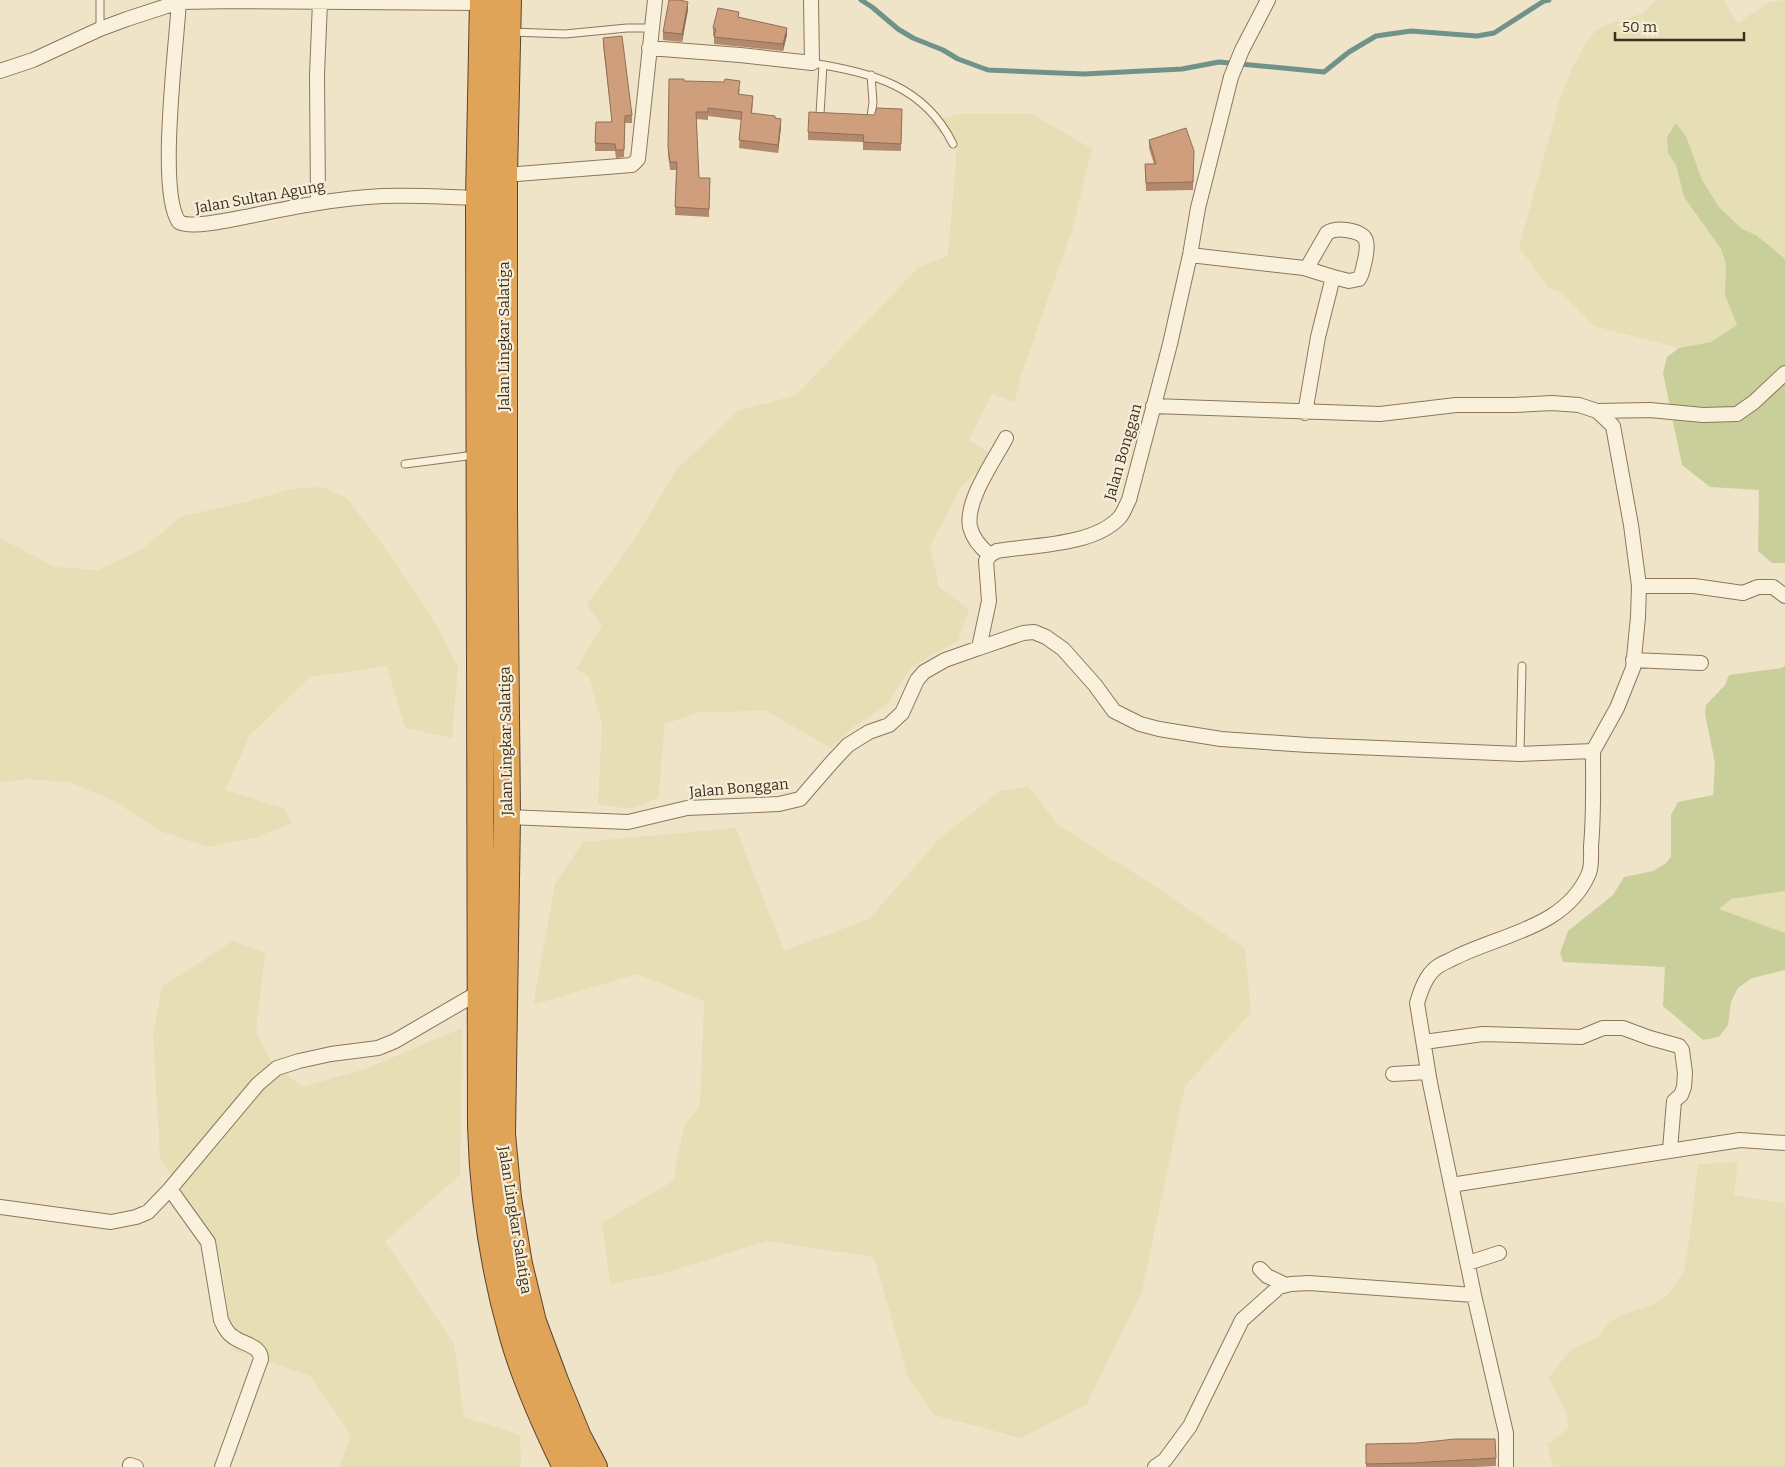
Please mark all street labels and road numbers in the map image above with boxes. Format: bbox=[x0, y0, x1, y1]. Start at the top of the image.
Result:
street label: Jalan Sultan Agung bbox=[193, 177, 326, 217]
street label: Jalan Lingkar Salatiga bbox=[495, 261, 513, 412]
street label: Jalan Bonggan bbox=[1100, 401, 1146, 503]
street label: Jalan Lingkar Salatiga bbox=[496, 666, 516, 817]
street label: Jalan Bonggan bbox=[688, 775, 790, 801]
street label: Jalan Lingkar Salatiga bbox=[494, 1144, 536, 1295]

